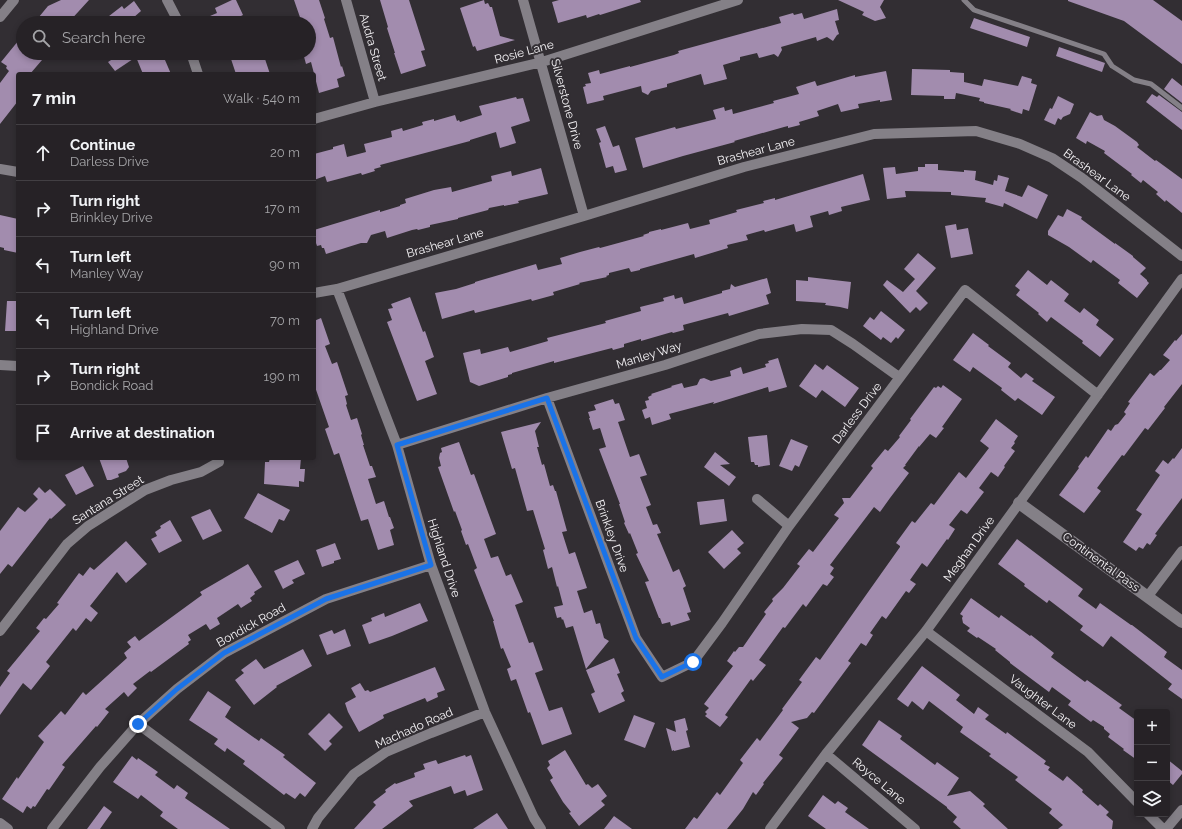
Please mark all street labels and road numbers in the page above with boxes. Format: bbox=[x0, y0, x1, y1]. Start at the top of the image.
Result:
street label: Audra Street bbox=[357, 12, 389, 82]
street label: Rosie Lane bbox=[493, 37, 555, 67]
street label: Silverstone Drive bbox=[548, 57, 586, 151]
street label: Brashear Lane bbox=[716, 134, 796, 168]
street label: Brashear Lane bbox=[1061, 146, 1133, 204]
street label: Brashear Lane bbox=[405, 225, 485, 261]
street label: Manley Way bbox=[615, 338, 684, 372]
street label: Darless Drive bbox=[829, 380, 885, 446]
street label: Santana Street bbox=[70, 473, 146, 527]
street label: Brinkley Drive bbox=[592, 498, 632, 574]
street label: Meghan Drive bbox=[941, 514, 997, 584]
street label: Highland Drive bbox=[425, 517, 463, 599]
street label: Continental Pass bbox=[1060, 529, 1142, 595]
street label: Bondick Road bbox=[214, 600, 288, 650]
street label: Vaughter Lane bbox=[1006, 672, 1080, 732]
street label: Machado Road bbox=[373, 705, 455, 751]
street label: Royce Lane bbox=[850, 755, 908, 807]

